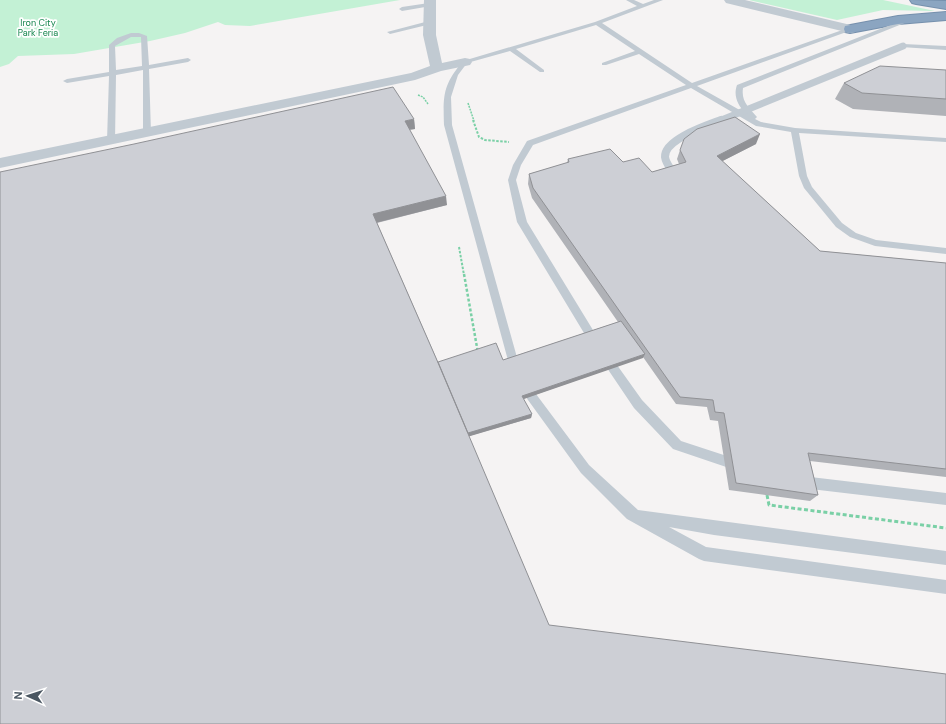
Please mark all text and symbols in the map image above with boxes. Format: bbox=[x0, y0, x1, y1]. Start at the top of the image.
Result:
park label: Iron City Park Feria bbox=[18, 17, 58, 39]
north arrow bbox=[8, 676, 48, 716]
text: N bbox=[11, 691, 25, 700]

